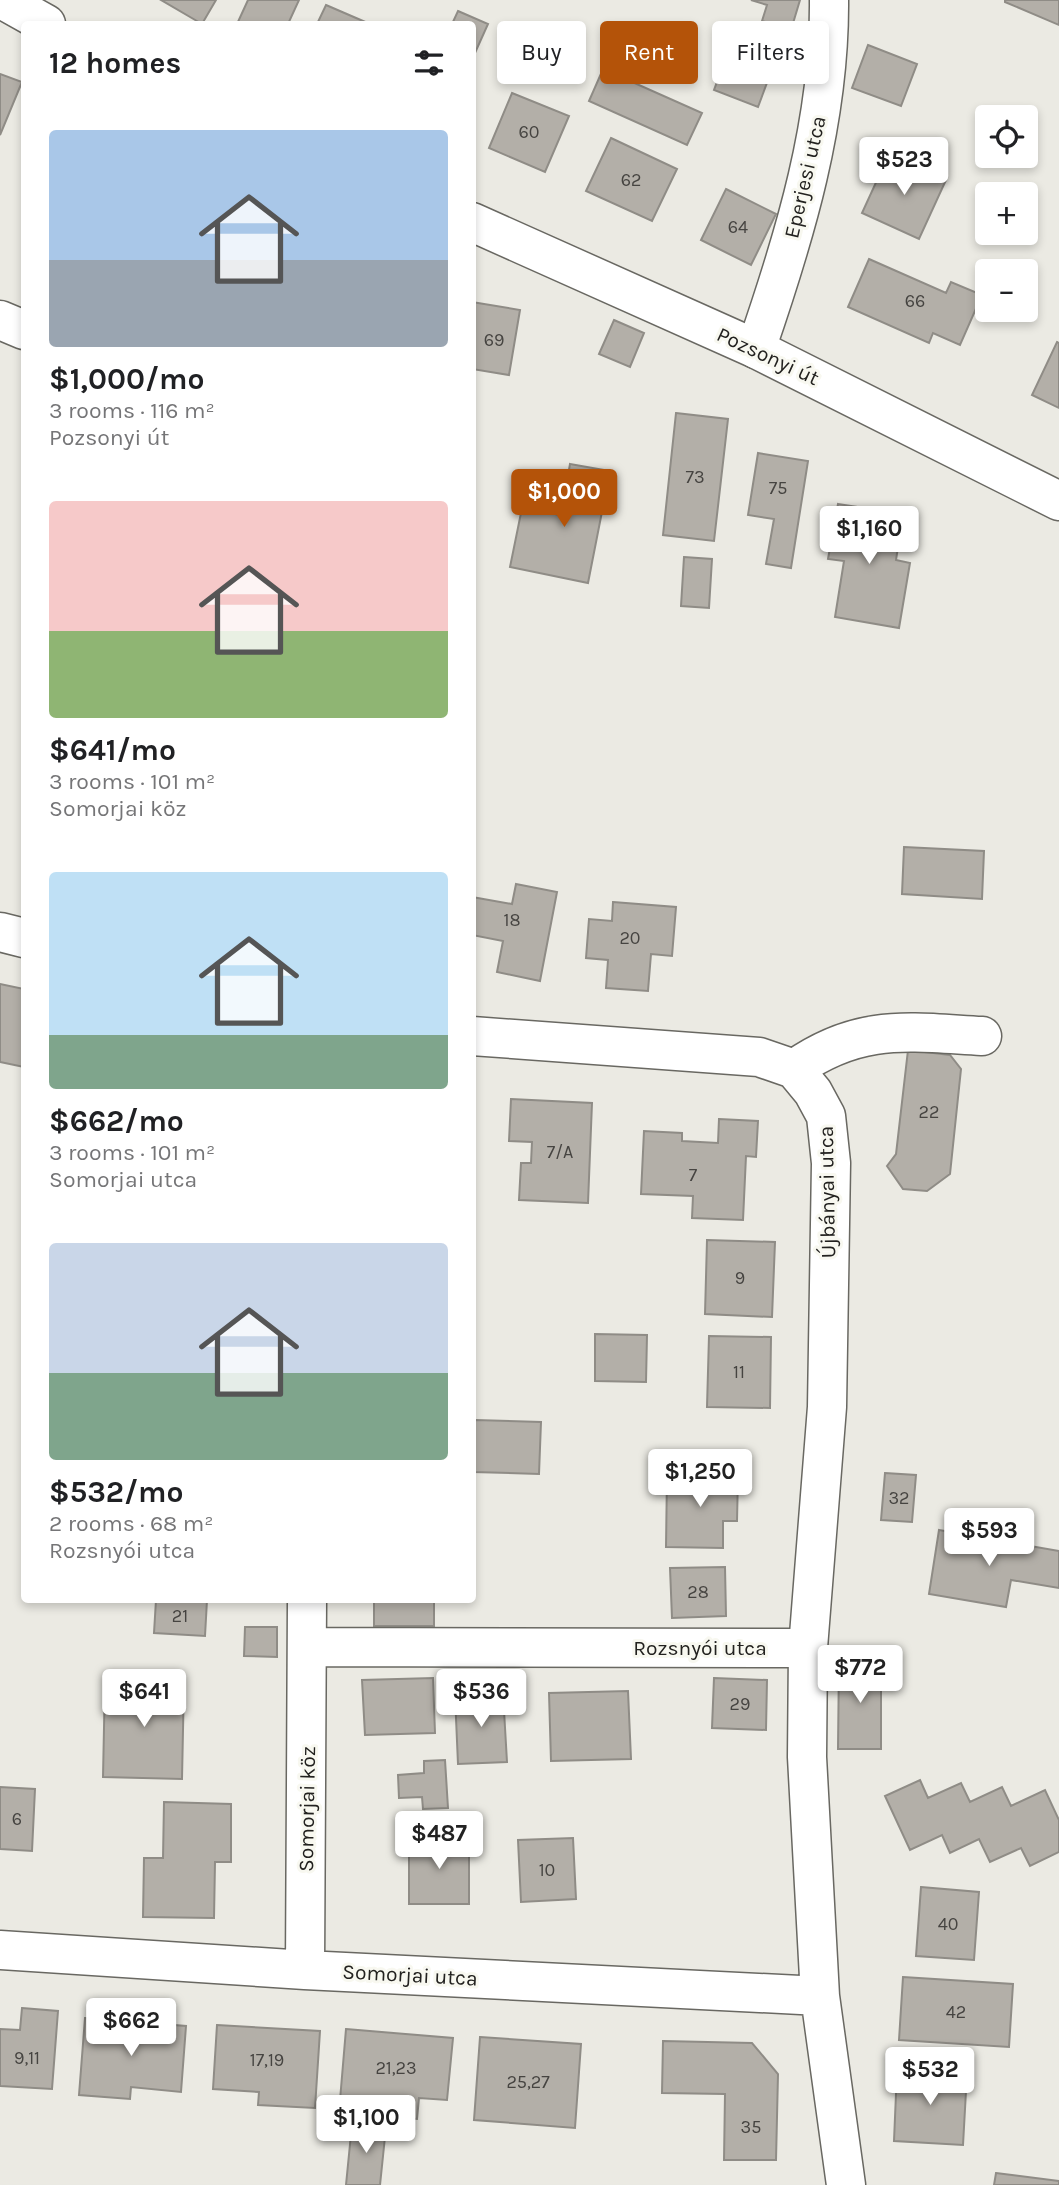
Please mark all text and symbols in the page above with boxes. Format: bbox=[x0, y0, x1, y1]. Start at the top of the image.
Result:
chip: Buy bbox=[497, 21, 586, 84]
chip: Rent bbox=[600, 21, 698, 84]
chip: Filters bbox=[712, 21, 829, 84]
icon: filters bbox=[410, 44, 448, 82]
text: 12 homes bbox=[49, 45, 181, 81]
map controls bbox=[975, 105, 1038, 322]
button: locate bbox=[975, 105, 1038, 168]
street label: Eperjesi utca bbox=[779, 113, 831, 241]
house number: 60 bbox=[519, 121, 540, 143]
pin: $523 bbox=[863, 138, 945, 197]
text: $523 bbox=[875, 146, 933, 173]
house number: 62 bbox=[621, 169, 641, 191]
icon: home bbox=[186, 176, 312, 302]
button: + bbox=[975, 182, 1038, 245]
house number: 64 bbox=[728, 216, 748, 238]
button: − bbox=[975, 259, 1038, 322]
house number: 66 bbox=[905, 290, 925, 312]
street label: Pozsonyi út bbox=[713, 322, 823, 390]
house number: 69 bbox=[484, 329, 504, 351]
text: $1,000/mo bbox=[49, 361, 204, 397]
text: 3 rooms · 116 m² bbox=[49, 397, 215, 424]
text: Pozsonyi út bbox=[49, 424, 169, 451]
house number: 73 bbox=[685, 466, 705, 488]
pin: $1,000 bbox=[507, 470, 621, 529]
house number: 75 bbox=[769, 477, 787, 499]
text: $1,000 bbox=[527, 478, 601, 505]
pin: $1,160 bbox=[812, 506, 926, 566]
text: $1,160 bbox=[836, 515, 902, 542]
icon: home bbox=[186, 547, 312, 673]
text: $641/mo bbox=[49, 732, 176, 768]
text: 3 rooms · 101 m² bbox=[49, 768, 215, 795]
text: Somorjai köz bbox=[49, 795, 187, 822]
house number: 18 bbox=[503, 909, 521, 931]
icon: home bbox=[186, 918, 312, 1044]
house number: 20 bbox=[619, 927, 641, 949]
house number: 22 bbox=[919, 1101, 939, 1123]
text: $662/mo bbox=[49, 1103, 184, 1139]
street label: Újbányai utca bbox=[814, 1126, 840, 1258]
text: 3 rooms · 101 m² bbox=[49, 1139, 215, 1166]
house number: 7/A bbox=[547, 1141, 573, 1163]
house number: 7 bbox=[689, 1164, 698, 1186]
text: Somorjai utca bbox=[49, 1166, 197, 1193]
house number: 9 bbox=[735, 1267, 745, 1289]
icon: home bbox=[186, 1289, 312, 1415]
house number: 11 bbox=[733, 1361, 745, 1383]
pin: $1,250 bbox=[643, 1450, 757, 1509]
text: $1,250 bbox=[664, 1458, 736, 1485]
text: $532/mo bbox=[49, 1474, 184, 1510]
house number: 32 bbox=[888, 1487, 910, 1509]
pin: $593 bbox=[948, 1508, 1030, 1568]
text: 2 rooms · 68 m² bbox=[49, 1510, 213, 1537]
text: $593 bbox=[960, 1517, 1018, 1544]
text: Rozsnyói utca bbox=[49, 1537, 195, 1564]
house number: 28 bbox=[687, 1581, 709, 1603]
house number: 21 bbox=[172, 1605, 188, 1627]
street label: Rozsnyói utca bbox=[633, 1636, 767, 1660]
pin: $772 bbox=[819, 1646, 901, 1705]
text: $772 bbox=[834, 1654, 886, 1681]
pin: $641 bbox=[103, 1670, 185, 1729]
pin: $536 bbox=[440, 1670, 522, 1729]
text: $641 bbox=[118, 1678, 170, 1705]
text: $536 bbox=[452, 1678, 510, 1705]
house number: 29 bbox=[730, 1693, 750, 1715]
street label: Somorjai köz bbox=[294, 1746, 320, 1872]
house number: 6 bbox=[12, 1808, 22, 1830]
pin: $487 bbox=[398, 1812, 480, 1871]
text: $487 bbox=[411, 1820, 467, 1847]
house number: 10 bbox=[539, 1859, 555, 1881]
house number: 40 bbox=[938, 1913, 958, 1935]
street label: Somorjai utca bbox=[342, 1959, 478, 1991]
pin: $662 bbox=[90, 1998, 172, 2058]
house number: 42 bbox=[946, 2001, 966, 2023]
text: $662 bbox=[102, 2007, 160, 2034]
house number: 9,11 bbox=[14, 2047, 40, 2069]
pin: $532 bbox=[889, 2048, 971, 2107]
house number: 17,19 bbox=[250, 2049, 284, 2071]
text: $532 bbox=[901, 2056, 959, 2083]
house number: 21,23 bbox=[375, 2057, 417, 2079]
house number: 25,27 bbox=[506, 2071, 550, 2093]
pin: $1,100 bbox=[309, 2096, 423, 2155]
text: $1,100 bbox=[332, 2104, 400, 2131]
house number: 35 bbox=[741, 2116, 761, 2138]

